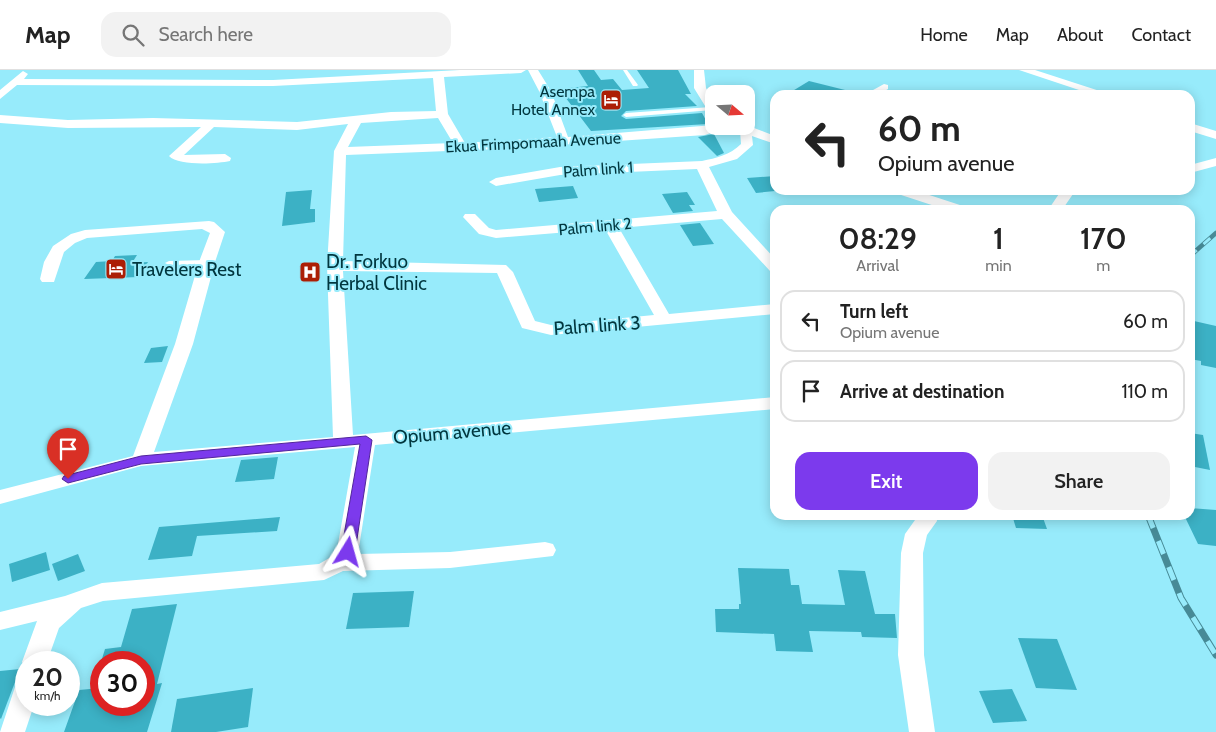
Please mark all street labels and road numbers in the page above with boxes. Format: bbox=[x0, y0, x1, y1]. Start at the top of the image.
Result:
street label: Ekua Frimpomaah Avenue bbox=[445, 128, 621, 157]
street label: Palm link 1 bbox=[562, 158, 634, 181]
street label: Palm link 2 bbox=[558, 214, 632, 239]
street label: Palm link 3 bbox=[553, 311, 641, 340]
street label: Opium avenue bbox=[392, 416, 512, 449]

